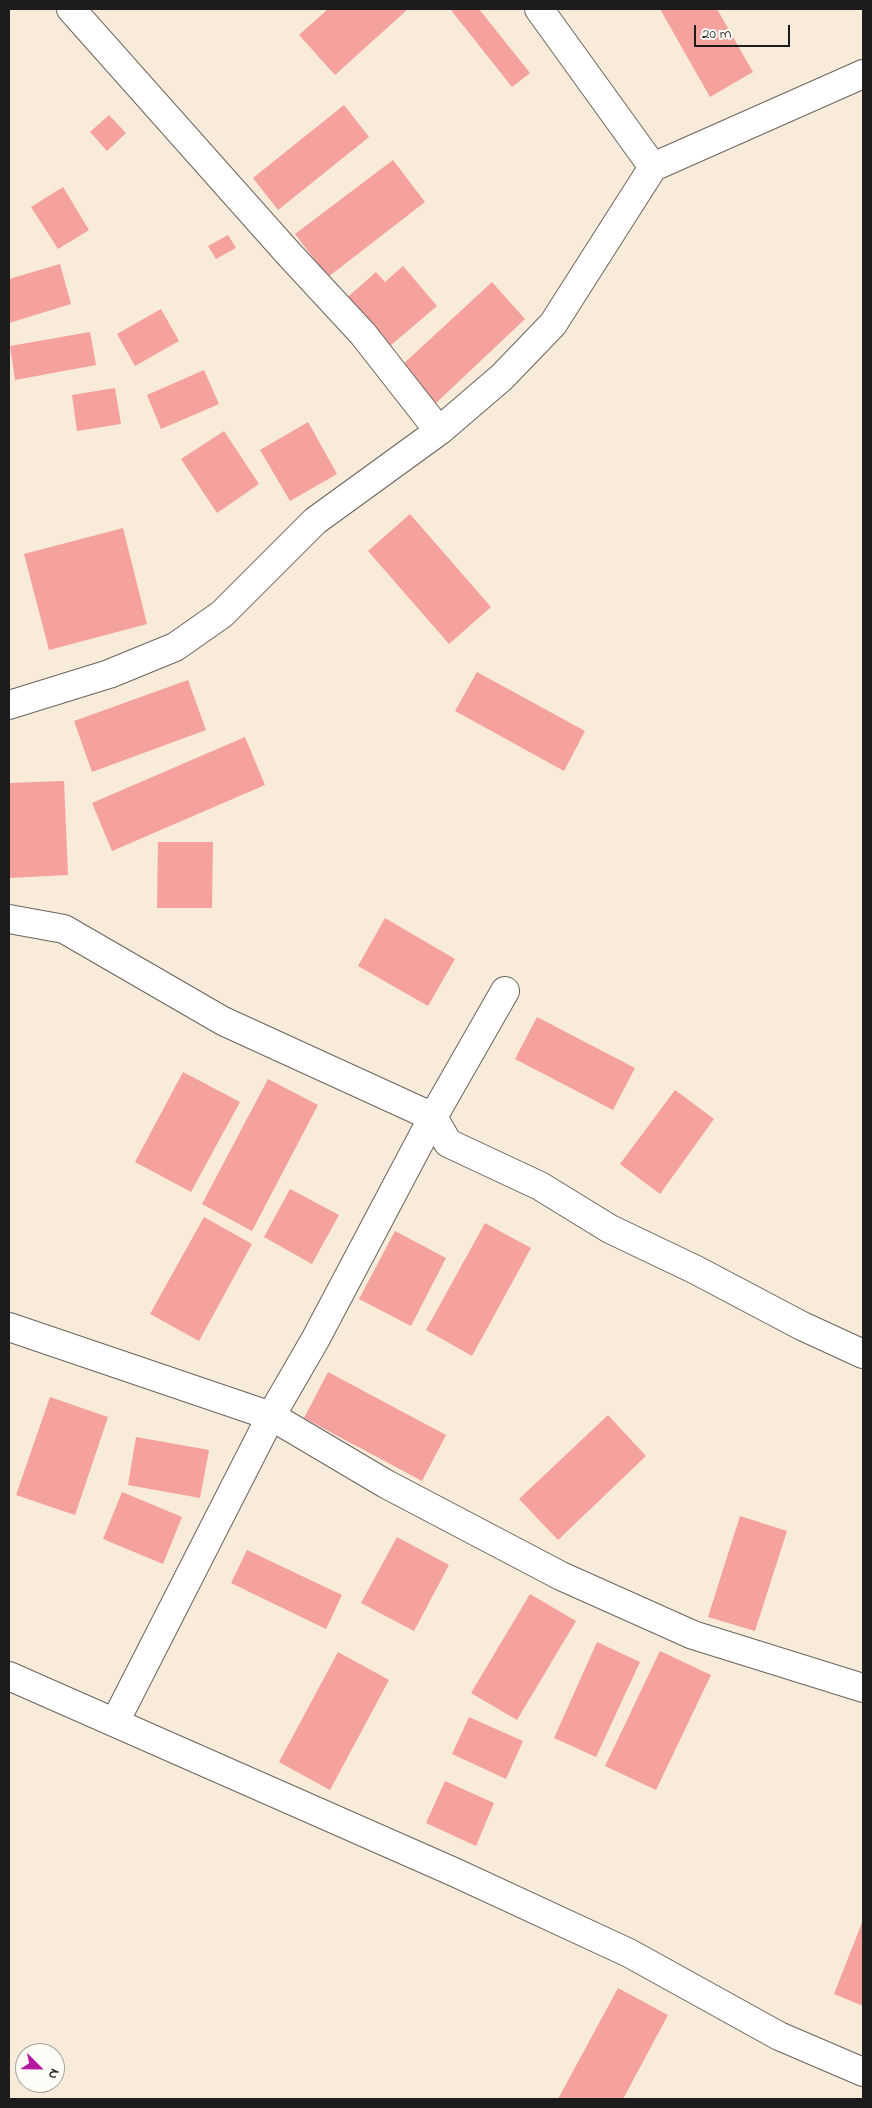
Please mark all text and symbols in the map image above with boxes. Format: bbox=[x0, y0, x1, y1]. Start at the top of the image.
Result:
scale bar bbox=[697, 15, 793, 47]
text: 20 m bbox=[702, 23, 731, 45]
north arrow bbox=[15, 2043, 65, 2093]
text: N bbox=[42, 2065, 65, 2082]

